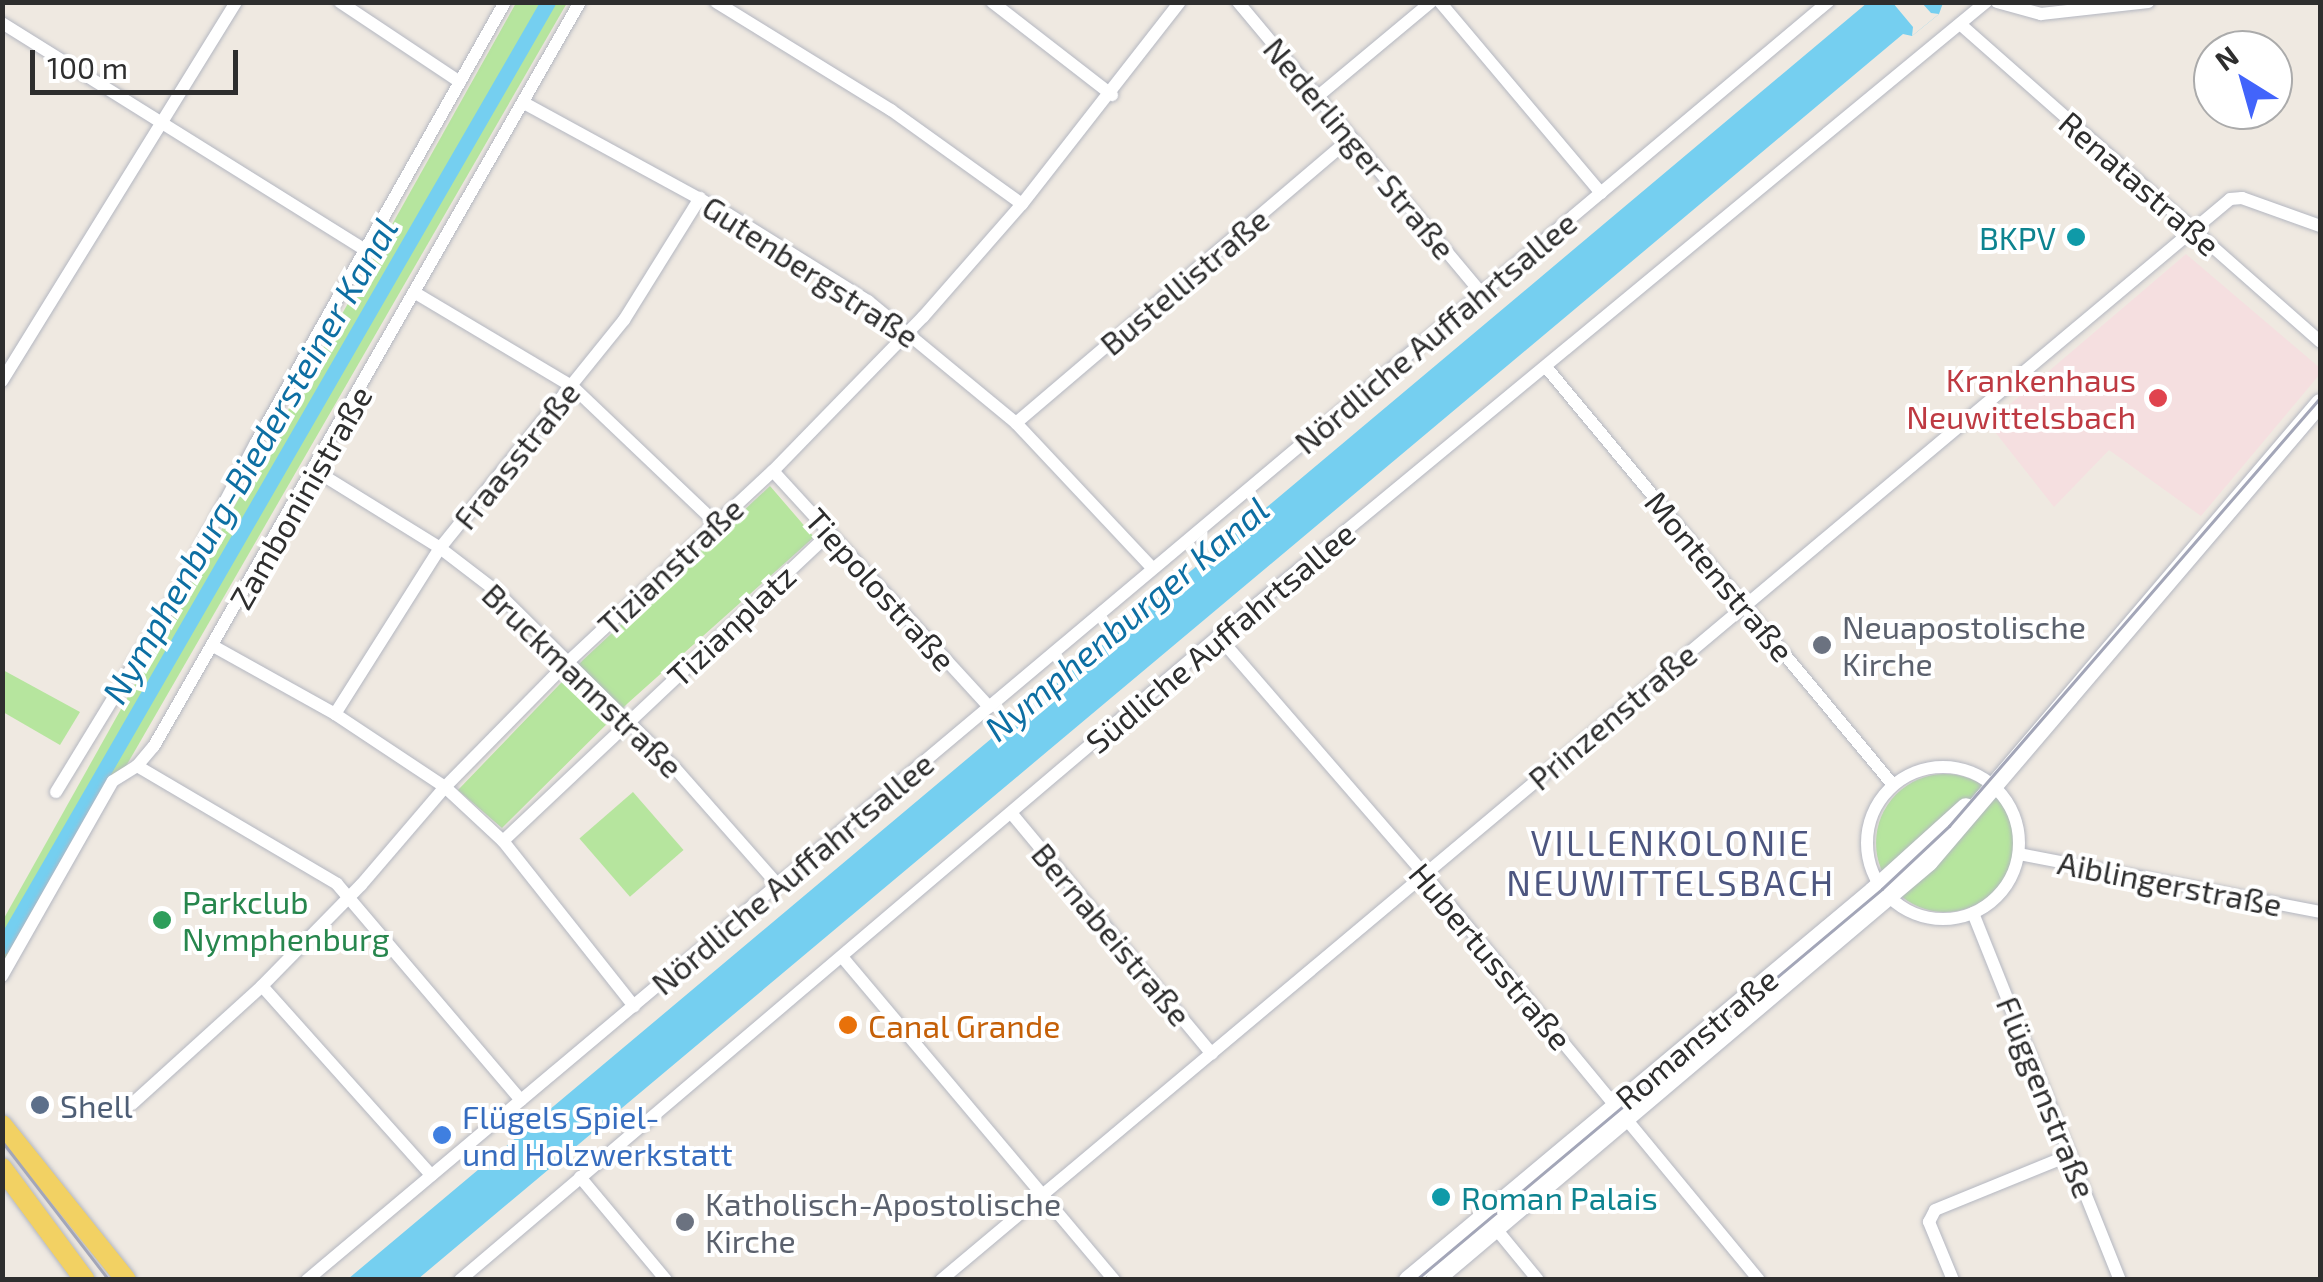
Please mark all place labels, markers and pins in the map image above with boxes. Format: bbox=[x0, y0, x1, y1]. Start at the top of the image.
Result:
place label: BKPV bbox=[1979, 218, 2056, 256]
marker: BKPV bbox=[2065, 226, 2087, 248]
place label: Krankenhaus Neuwittelsbach bbox=[1906, 361, 2136, 436]
marker: Krankenhaus Neuwittelsbach bbox=[2145, 385, 2171, 411]
place label: Neuapostolische Kirche bbox=[1842, 608, 2086, 683]
marker: Neuapostolische Kirche bbox=[1811, 634, 1833, 656]
place label: Parkclub Nymphenburg bbox=[182, 883, 389, 958]
marker: Parkclub Nymphenburg bbox=[151, 909, 173, 931]
place label: Canal Grande bbox=[868, 1006, 1061, 1044]
marker: Canal Grande bbox=[837, 1014, 859, 1036]
place label: Shell bbox=[60, 1086, 133, 1124]
marker: Shell bbox=[29, 1094, 51, 1116]
place label: Flügels Spiel- und Holzwerkstatt bbox=[462, 1098, 733, 1173]
marker: Flügels Spiel- und Holzwerkstatt bbox=[431, 1124, 453, 1146]
place label: Roman Palais bbox=[1461, 1178, 1658, 1216]
place label: Katholisch-Apostolische Kirche bbox=[705, 1185, 1061, 1260]
marker: Roman Palais bbox=[1430, 1186, 1452, 1208]
marker: Katholisch-Apostolische Kirche bbox=[674, 1211, 696, 1233]

